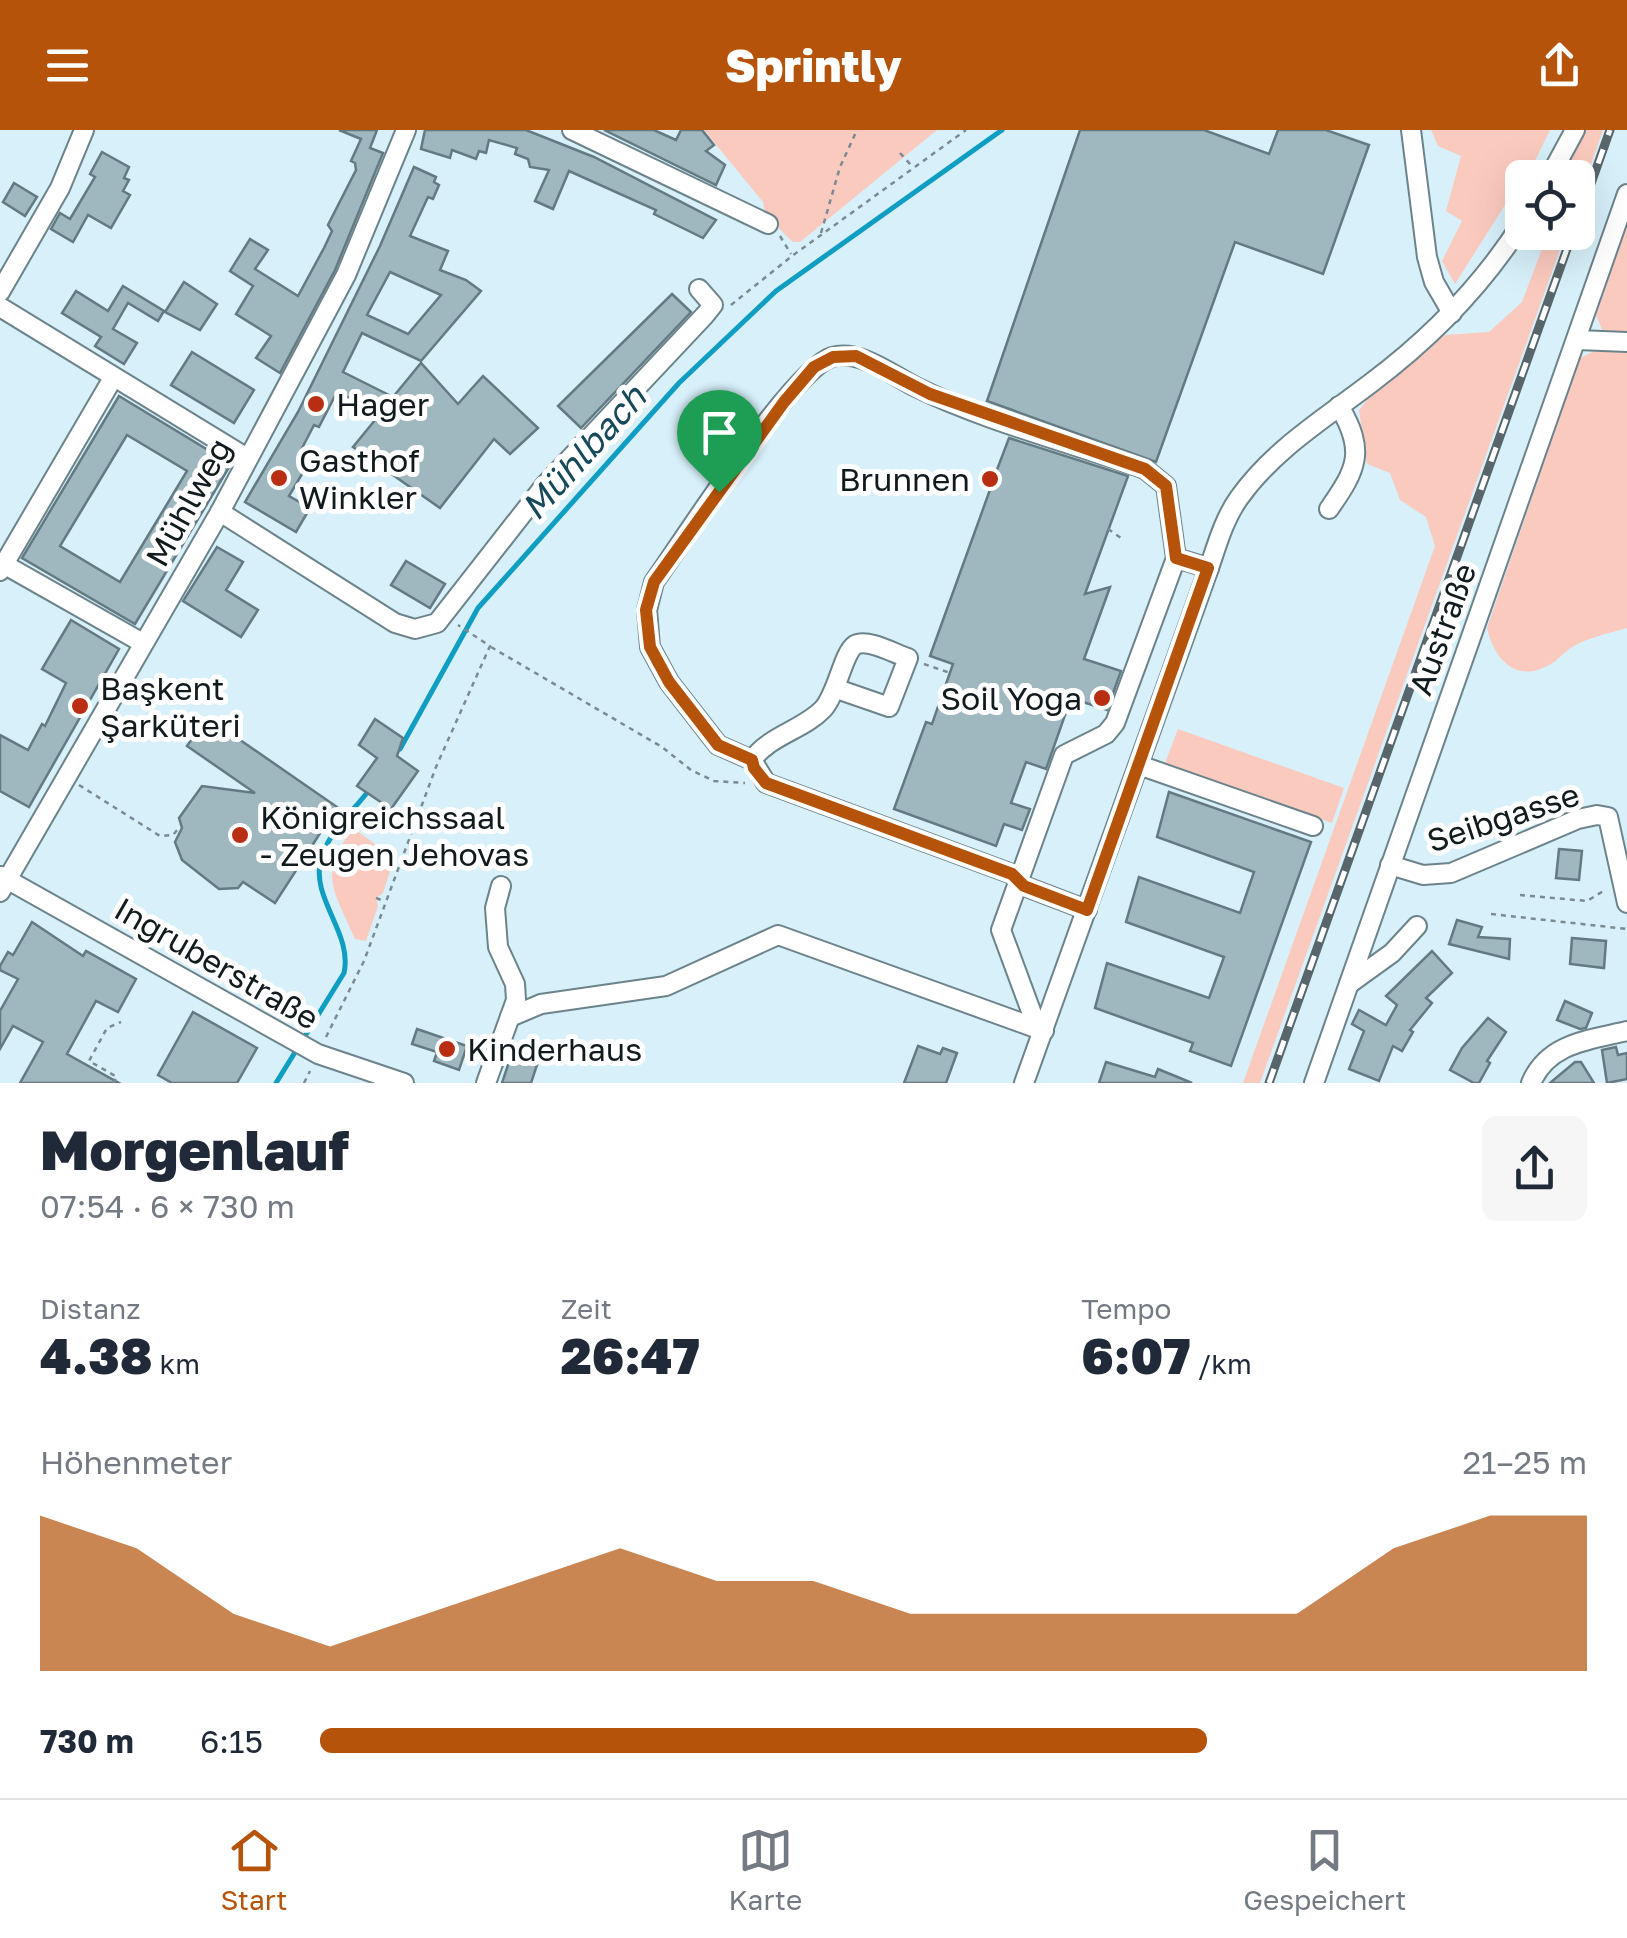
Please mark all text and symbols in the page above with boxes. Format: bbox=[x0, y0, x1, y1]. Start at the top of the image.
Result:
icon: menu bbox=[40, 38, 95, 93]
text: Sprintly bbox=[725, 38, 902, 92]
icon: share bbox=[1532, 38, 1587, 93]
map controls bbox=[1505, 160, 1595, 250]
button: locate bbox=[1505, 160, 1595, 250]
water label: Mühlbach bbox=[512, 375, 655, 528]
place label: Hager bbox=[336, 385, 429, 423]
pin bbox=[677, 390, 762, 493]
marker: Hager bbox=[305, 393, 327, 415]
icon: arrive bbox=[692, 405, 747, 460]
street label: Mühlweg bbox=[137, 431, 239, 573]
place label: Gasthof Winkler bbox=[299, 441, 420, 516]
place label: Brunnen bbox=[839, 460, 970, 498]
marker: Gasthof Winkler bbox=[268, 467, 290, 489]
marker: Brunnen bbox=[979, 468, 1001, 490]
street label: Austraße bbox=[1401, 558, 1483, 700]
place label: Başkent Şarküteri bbox=[100, 669, 241, 744]
place label: Soil Yoga bbox=[941, 679, 1082, 717]
marker: Soil Yoga bbox=[1091, 687, 1113, 709]
marker: Başkent Şarküteri bbox=[69, 695, 91, 717]
street label: Seibgasse bbox=[1422, 775, 1584, 859]
place label: Königreichssaal - Zeugen Jehovas bbox=[260, 798, 529, 873]
marker: Königreichssaal - Zeugen Jehovas bbox=[229, 824, 251, 846]
street label: Ingruberstraße bbox=[108, 889, 326, 1037]
place label: Kinderhaus bbox=[467, 1030, 642, 1068]
marker: Kinderhaus bbox=[436, 1038, 458, 1060]
text: Morgenlauf bbox=[40, 1116, 349, 1182]
button: share bbox=[1482, 1116, 1587, 1221]
text: 07:54 · 6 × 730 m bbox=[40, 1187, 295, 1225]
text: Distanz bbox=[40, 1292, 140, 1325]
text: Zeit bbox=[561, 1292, 612, 1325]
text: Tempo bbox=[1081, 1292, 1171, 1325]
text: 4.38 bbox=[40, 1325, 153, 1385]
text: 26:47 bbox=[561, 1325, 700, 1385]
text: 6:07 bbox=[1081, 1325, 1191, 1385]
text: km bbox=[153, 1347, 200, 1380]
text: /km bbox=[1191, 1347, 1252, 1380]
text: Höhenmeter bbox=[40, 1443, 232, 1481]
text: 21–25 m bbox=[1463, 1443, 1587, 1481]
text: 730 m bbox=[40, 1722, 134, 1760]
text: 6:15 bbox=[200, 1722, 263, 1760]
tab: Start bbox=[220, 1823, 288, 1916]
tab: Karte bbox=[729, 1823, 802, 1916]
tab: Gespeichert bbox=[1243, 1823, 1406, 1916]

